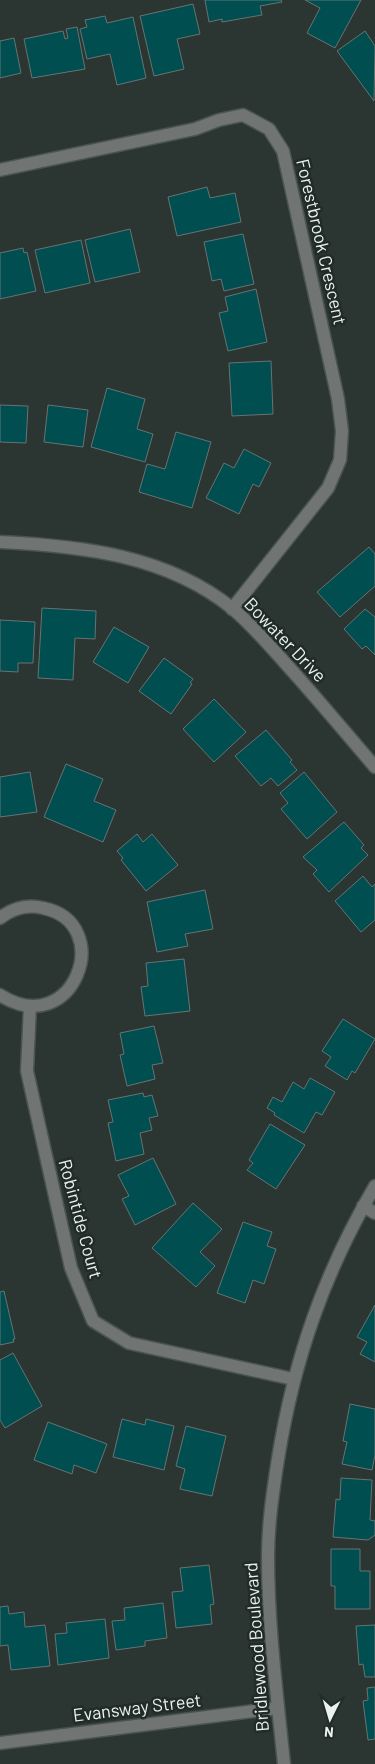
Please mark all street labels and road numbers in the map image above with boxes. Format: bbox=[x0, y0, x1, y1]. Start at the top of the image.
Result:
street label: Forestbrook Crescent bbox=[292, 157, 352, 327]
street label: Bowater Drive bbox=[240, 593, 331, 686]
street label: Robintide Court bbox=[54, 1157, 107, 1281]
street label: Bridlewood Boulevard bbox=[239, 1562, 273, 1732]
street label: Evansway Street bbox=[71, 1688, 202, 1726]

